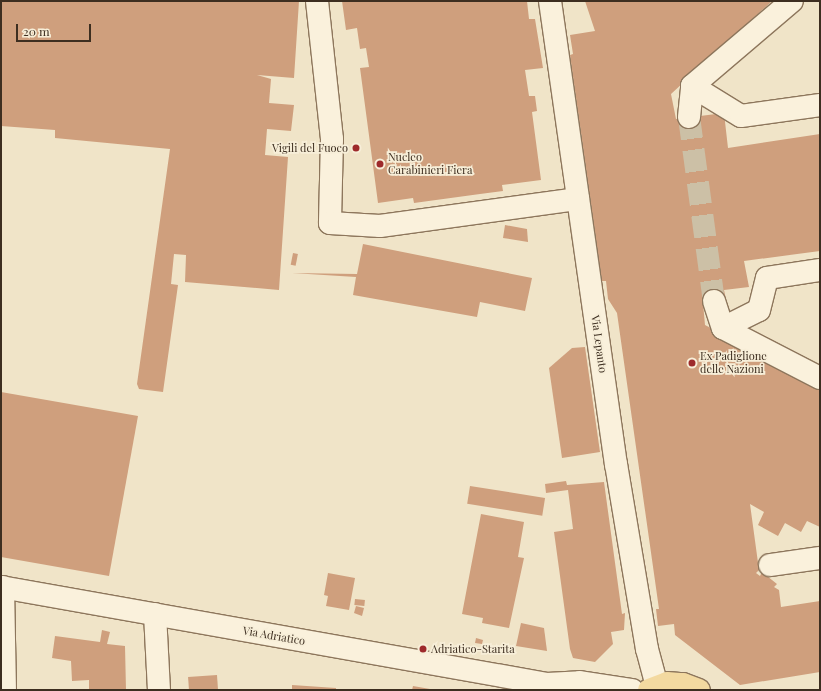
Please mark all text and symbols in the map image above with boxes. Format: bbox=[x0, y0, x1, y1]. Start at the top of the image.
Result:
scale bar bbox=[18, 16, 93, 42]
text: 20 m bbox=[23, 23, 50, 39]
place label: Vigili del Fuoco bbox=[272, 141, 348, 155]
marker: Vigili del Fuoco bbox=[351, 143, 361, 153]
place label: Nucleo Carabinieri Fiera bbox=[388, 151, 472, 177]
marker: Nucleo Carabinieri Fiera bbox=[375, 159, 385, 169]
street label: Via Lepanto bbox=[588, 314, 610, 374]
place label: Ex Padiglione delle Nazioni bbox=[700, 350, 767, 376]
marker: Ex Padiglione delle Nazioni bbox=[687, 358, 697, 368]
street label: Via Adriatico bbox=[242, 624, 306, 648]
place label: Adriatico-Starita bbox=[431, 642, 515, 656]
marker: Adriatico-Starita bbox=[418, 644, 428, 654]

